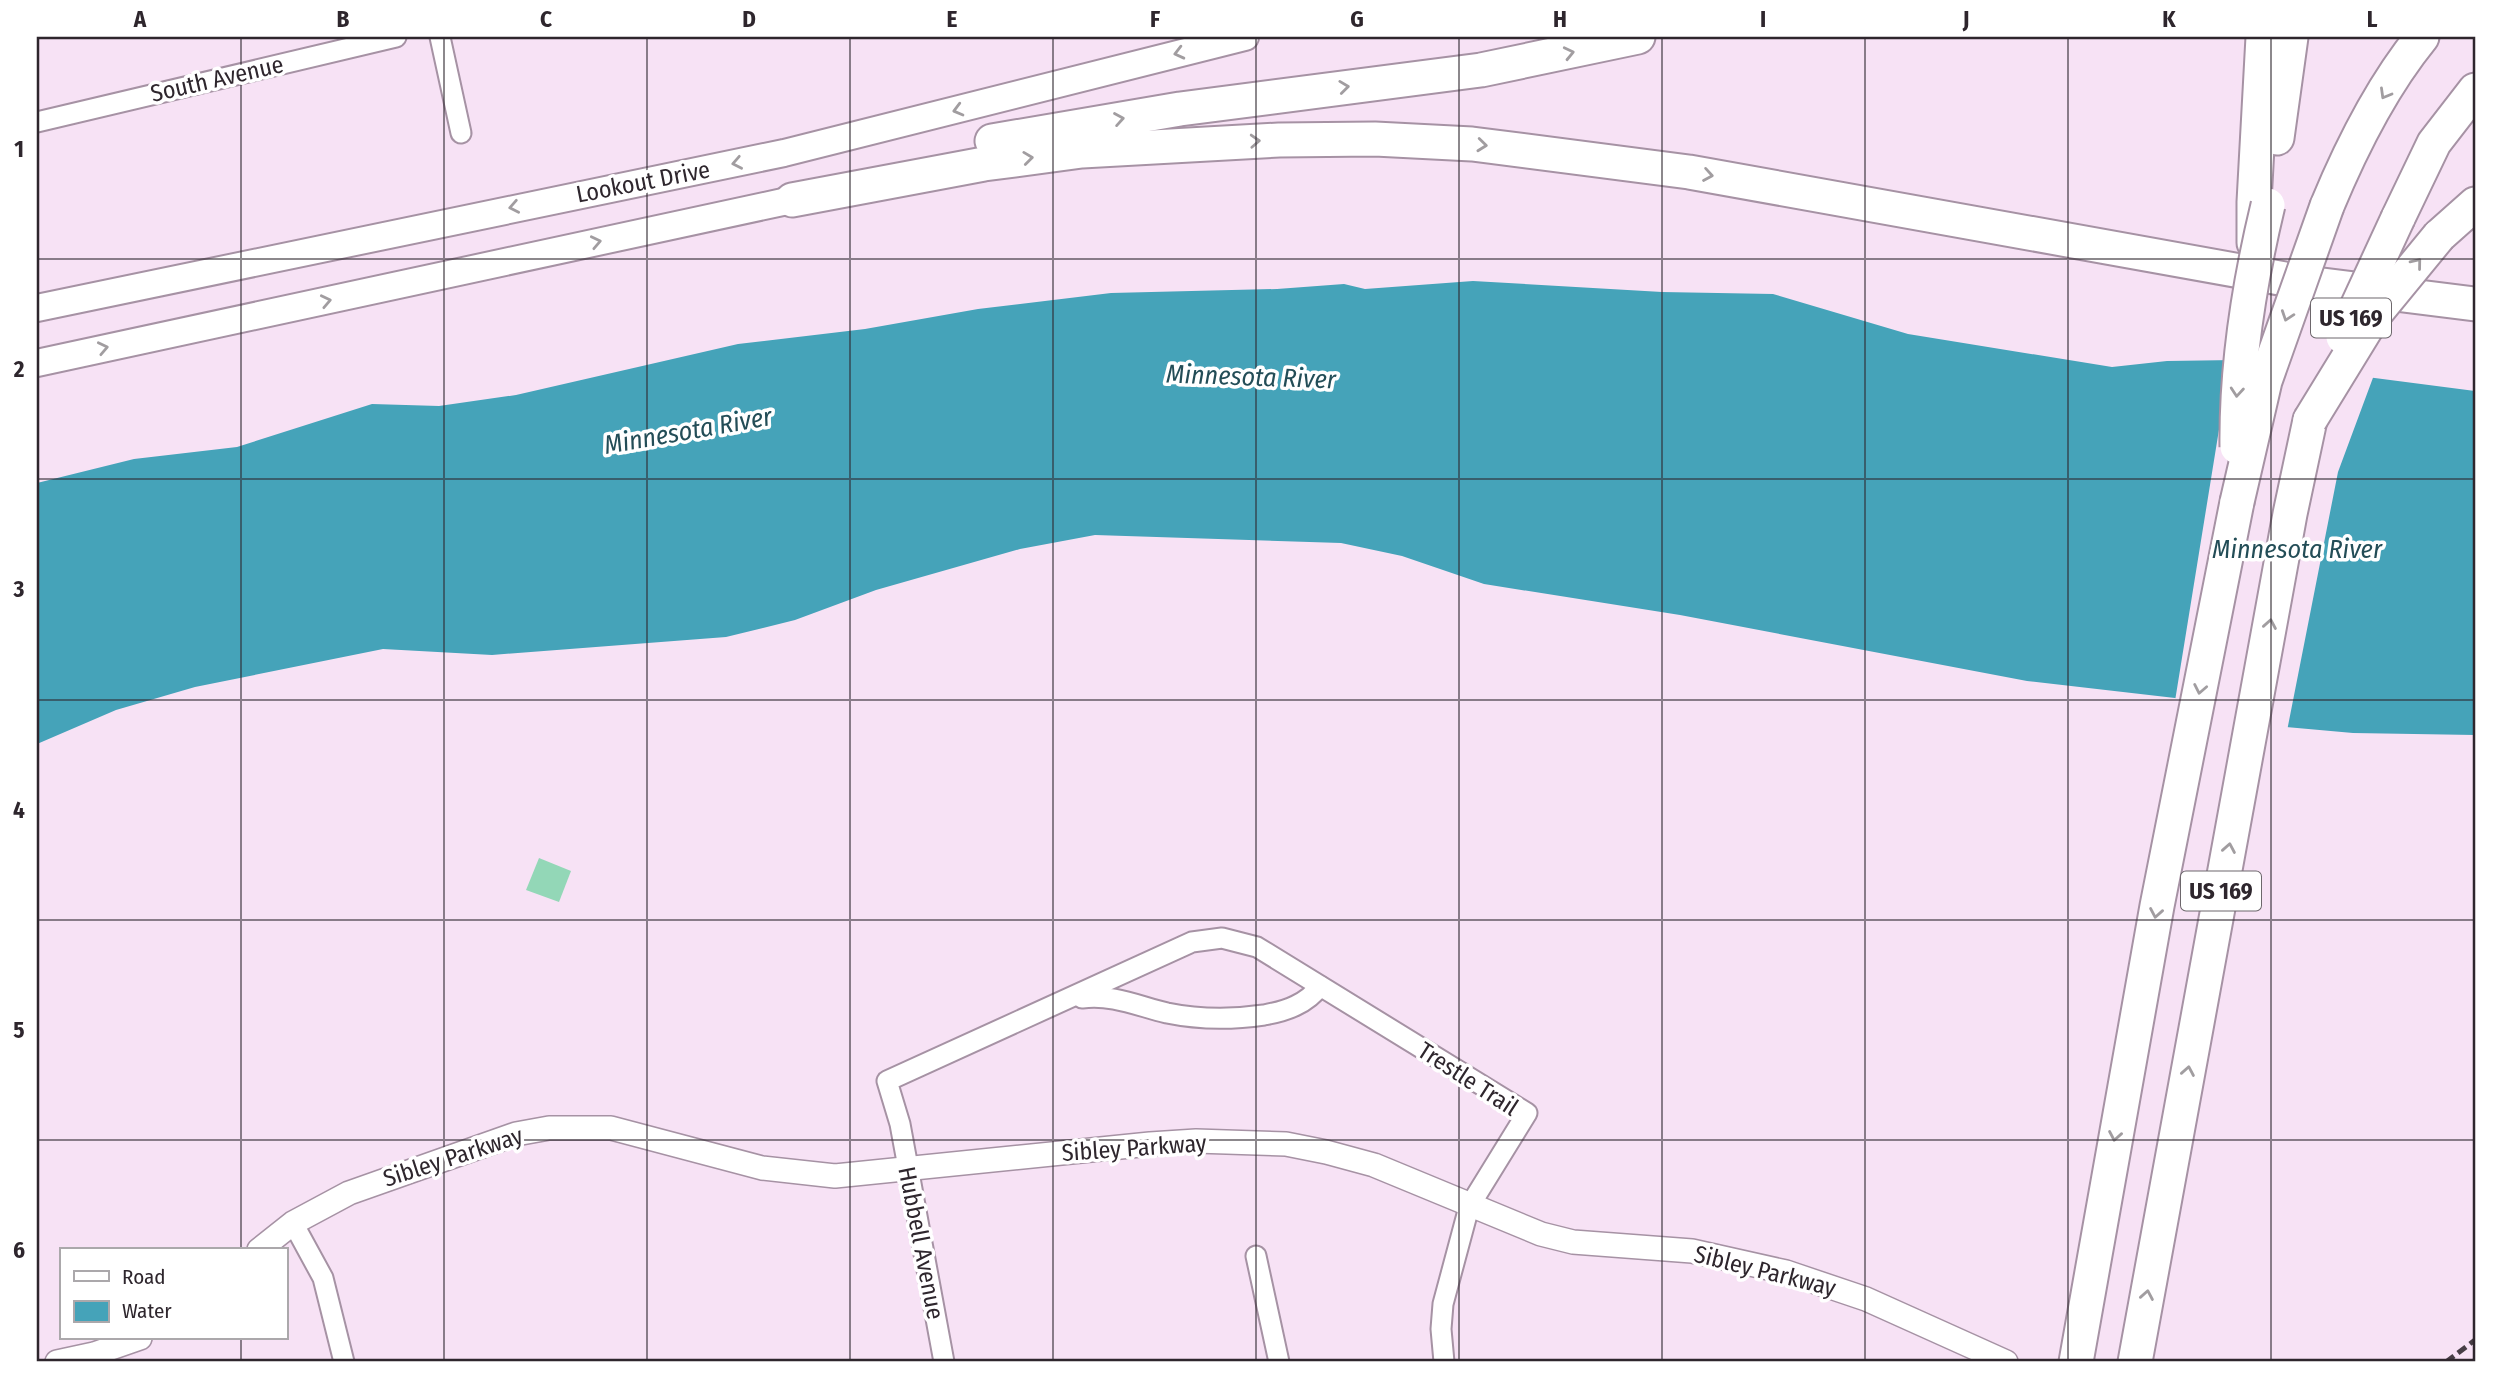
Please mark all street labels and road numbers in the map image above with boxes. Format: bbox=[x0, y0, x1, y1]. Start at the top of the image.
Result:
street label: South Avenue bbox=[148, 50, 286, 108]
street label: Lookout Drive bbox=[574, 155, 712, 209]
road number: US 169 bbox=[2311, 298, 2391, 338]
road number: US 169 bbox=[2181, 872, 2261, 911]
street label: Trestle Trail bbox=[1413, 1036, 1523, 1122]
street label: Sibley Parkway bbox=[380, 1121, 527, 1193]
street label: Sibley Parkway bbox=[1061, 1129, 1208, 1167]
street label: Hubbell Avenue bbox=[892, 1164, 950, 1322]
street label: Sibley Parkway bbox=[1691, 1240, 1839, 1302]

